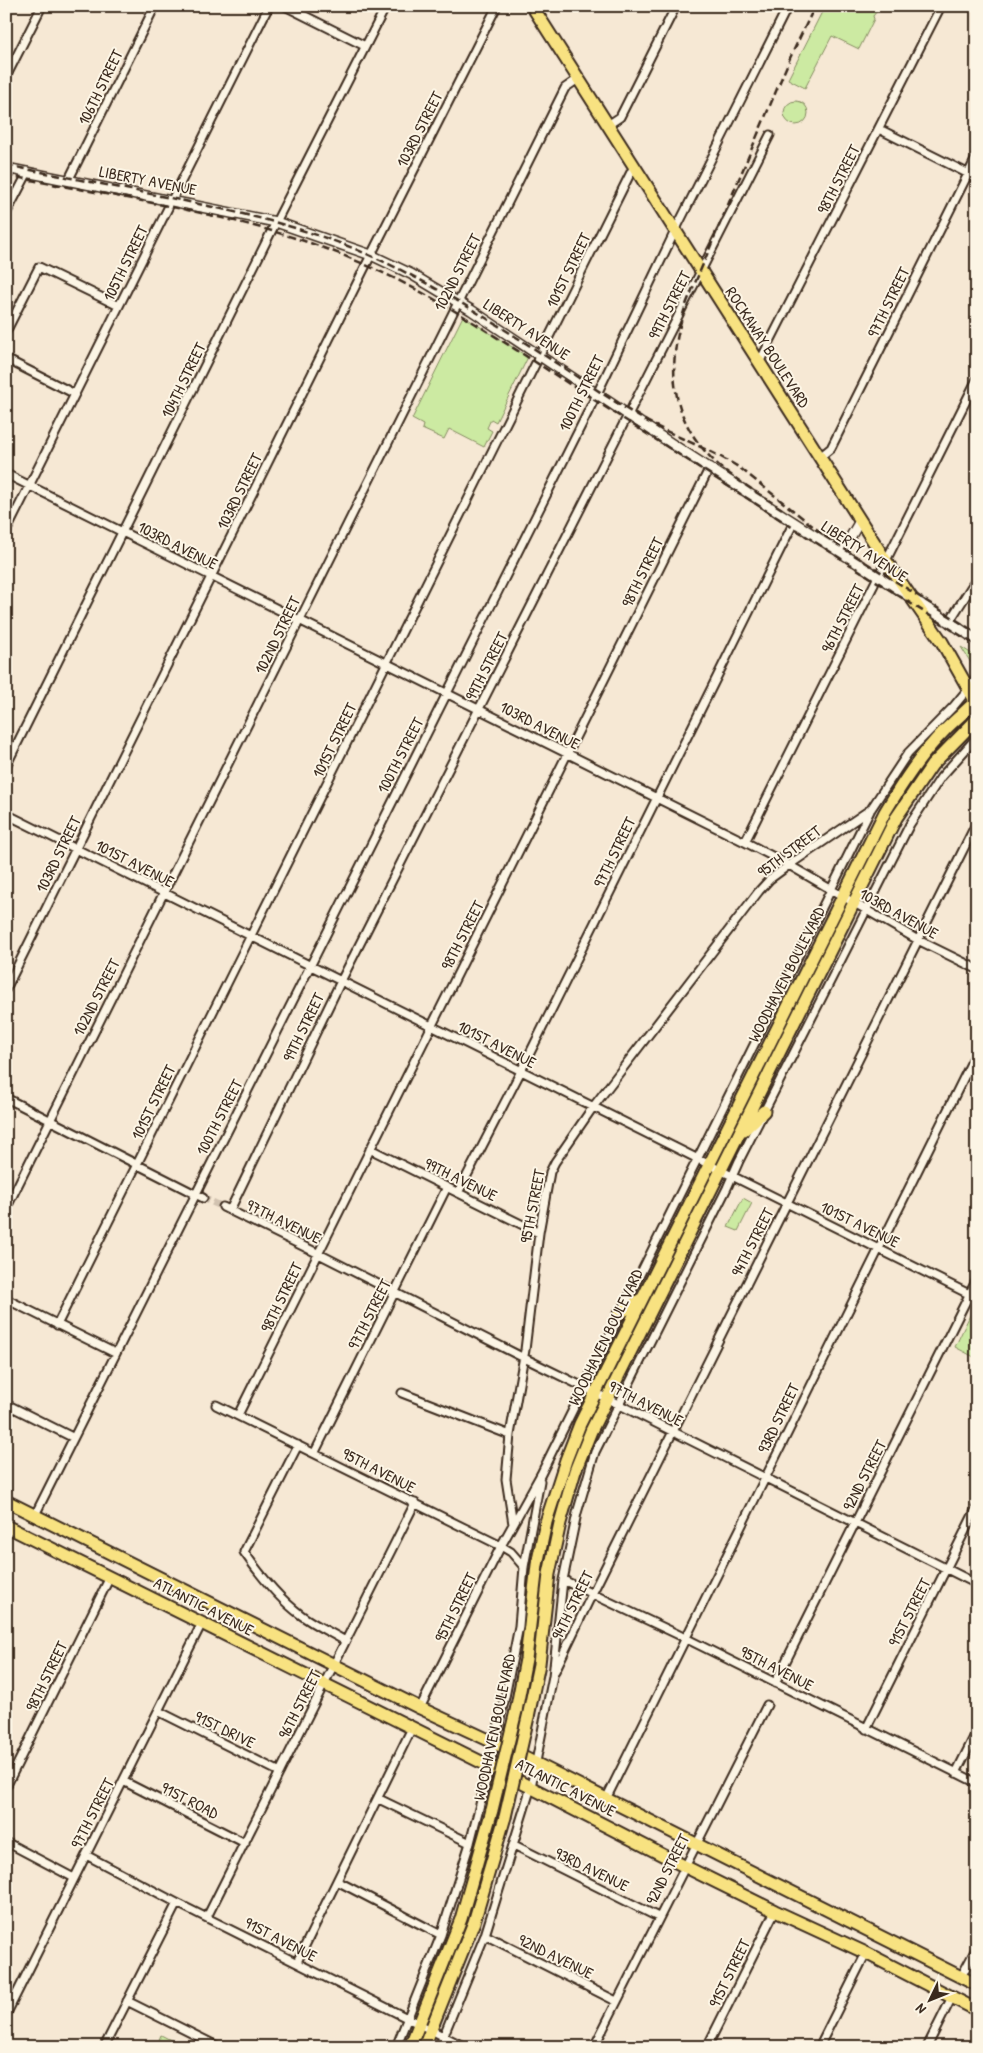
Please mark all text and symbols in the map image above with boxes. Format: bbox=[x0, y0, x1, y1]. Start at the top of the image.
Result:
street label: 106TH STREET bbox=[72, 45, 128, 129]
street label: 103RD STREET bbox=[390, 87, 448, 171]
street label: 98TH STREET bbox=[811, 140, 865, 217]
street label: LIBERTY AVENUE bbox=[97, 160, 199, 200]
street label: 105TH STREET bbox=[97, 221, 153, 305]
street label: 101ST STREET bbox=[540, 228, 596, 311]
street label: 102ND STREET bbox=[428, 229, 486, 314]
street label: 97TH STREET bbox=[861, 262, 915, 341]
street label: 99TH STREET bbox=[642, 267, 696, 343]
street label: ROCKAWAY BOULEVARD bbox=[721, 282, 816, 412]
street label: LIBERTY AVENUE bbox=[480, 293, 574, 365]
street label: 104TH STREET bbox=[155, 338, 211, 421]
street label: 100TH STREET bbox=[553, 351, 609, 435]
street label: 103RD STREET bbox=[211, 449, 267, 533]
street label: 103RD AVENUE bbox=[134, 515, 222, 575]
street label: LIBERTY AVENUE bbox=[818, 515, 912, 587]
street label: 98TH STREET bbox=[616, 533, 669, 611]
street label: 96TH STREET bbox=[815, 579, 869, 656]
street label: 102ND STREET bbox=[249, 592, 306, 678]
street label: 99TH STREET bbox=[459, 628, 513, 704]
street label: 103RD AVENUE bbox=[496, 695, 584, 755]
street label: 101ST STREET bbox=[306, 698, 362, 781]
street label: 100TH STREET bbox=[371, 713, 429, 797]
street label: 103RD STREET bbox=[30, 812, 86, 896]
street label: 97TH STREET bbox=[587, 812, 641, 891]
street label: 95TH STREET bbox=[752, 819, 826, 882]
street label: 101ST AVENUE bbox=[92, 834, 178, 892]
street label: 103RD AVENUE bbox=[856, 882, 942, 944]
street label: 98TH STREET bbox=[435, 896, 489, 973]
street label: WOODHAVEN BOULEVARD bbox=[742, 902, 830, 1046]
street label: 102ND STREET bbox=[67, 954, 125, 1039]
street label: 99TH STREET bbox=[277, 988, 329, 1065]
street label: 101ST AVENUE bbox=[454, 1015, 540, 1073]
street label: 101ST STREET bbox=[125, 1060, 181, 1143]
street label: 100TH STREET bbox=[190, 1075, 248, 1159]
street label: 99TH AVENUE bbox=[421, 1152, 501, 1206]
street label: 95TH STREET bbox=[514, 1167, 550, 1245]
street label: 97TH AVENUE bbox=[243, 1193, 325, 1249]
street label: 101ST AVENUE bbox=[817, 1195, 903, 1253]
street label: 94TH STREET bbox=[725, 1203, 779, 1280]
street label: 98TH STREET bbox=[255, 1258, 308, 1336]
street label: WOODHAVEN BOULEVARD bbox=[562, 1265, 648, 1409]
street label: 97TH STREET bbox=[342, 1275, 396, 1353]
street label: 97TH AVENUE bbox=[605, 1375, 687, 1431]
street label: 93RD STREET bbox=[752, 1379, 805, 1457]
street label: 92ND STREET bbox=[837, 1435, 891, 1514]
street label: 95TH AVENUE bbox=[339, 1442, 419, 1498]
street label: 94TH STREET bbox=[546, 1566, 598, 1643]
street label: 95TH STREET bbox=[429, 1568, 482, 1646]
street label: ATLANTIC AVENUE bbox=[150, 1571, 258, 1641]
street label: 91ST STREET bbox=[882, 1574, 936, 1650]
street label: 98TH STREET bbox=[20, 1637, 73, 1715]
street label: 95TH AVENUE bbox=[737, 1640, 817, 1696]
street label: WOODHAVEN BOULEVARD bbox=[468, 1651, 520, 1802]
street label: 96TH STREET bbox=[272, 1665, 326, 1742]
street label: 91ST DRIVE bbox=[191, 1705, 259, 1753]
street label: ATLANTIC AVENUE bbox=[512, 1752, 620, 1822]
street label: 97TH STREET bbox=[65, 1774, 119, 1852]
street label: 91ST ROAD bbox=[157, 1776, 223, 1824]
street label: 92ND STREET bbox=[640, 1829, 694, 1908]
street label: 93RD AVENUE bbox=[551, 1842, 633, 1896]
street label: 91ST AVENUE bbox=[241, 1911, 321, 1967]
street label: 92ND AVENUE bbox=[515, 1928, 597, 1984]
street label: 91ST STREET bbox=[703, 1934, 755, 2011]
north arrow bbox=[906, 1976, 956, 2026]
text: N bbox=[910, 2000, 930, 2018]

